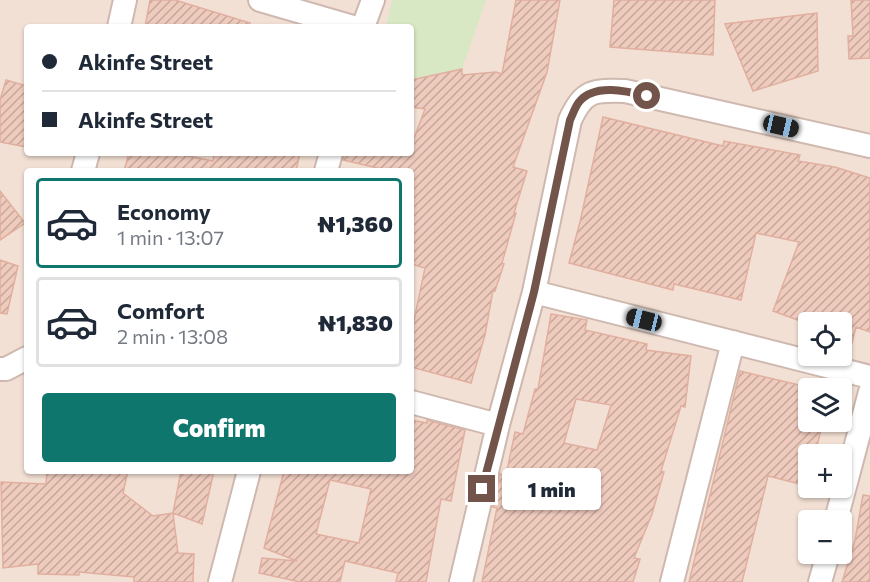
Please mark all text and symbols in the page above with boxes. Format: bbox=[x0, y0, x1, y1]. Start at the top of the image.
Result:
text: Akinfe Street bbox=[78, 48, 213, 75]
route start bbox=[633, 82, 660, 109]
text: Akinfe Street bbox=[78, 106, 213, 133]
car bbox=[761, 113, 801, 139]
icon: car bbox=[45, 196, 99, 250]
text: Economy bbox=[117, 198, 211, 225]
text: ₦1,360 bbox=[317, 210, 393, 237]
text: 1 min · 13:07 bbox=[117, 225, 224, 249]
icon: car bbox=[45, 295, 99, 349]
text: Comfort bbox=[117, 297, 205, 324]
car bbox=[624, 307, 664, 333]
text: ₦1,830 bbox=[317, 309, 393, 336]
map controls bbox=[798, 312, 852, 564]
button: locate bbox=[798, 312, 852, 366]
text: 2 min · 13:08 bbox=[117, 324, 228, 348]
button: layers bbox=[798, 378, 852, 432]
button: Confirm bbox=[42, 393, 396, 462]
button: + bbox=[798, 444, 852, 498]
callout: 1 min bbox=[503, 468, 602, 510]
route end bbox=[468, 475, 495, 502]
text: 1 min bbox=[527, 477, 576, 501]
button: − bbox=[798, 510, 852, 564]

